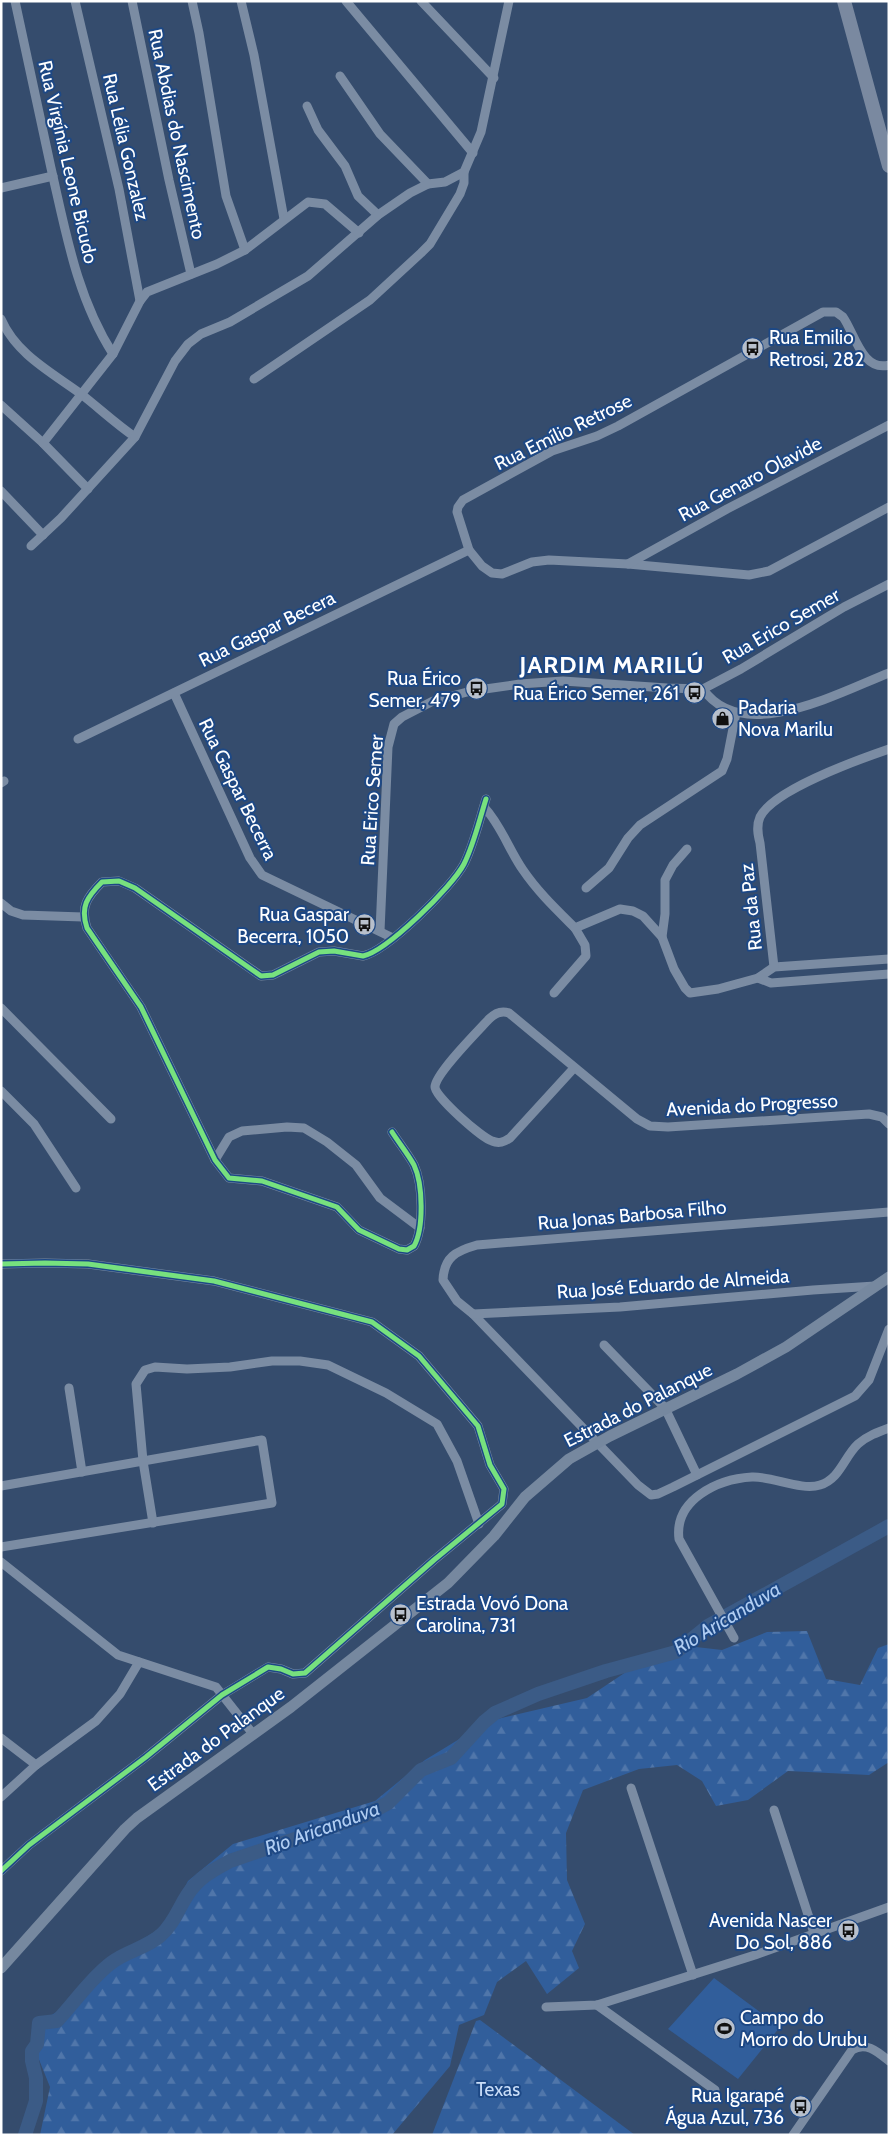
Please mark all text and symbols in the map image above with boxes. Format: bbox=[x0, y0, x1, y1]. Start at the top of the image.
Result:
street label: Rua Abdias do Nascimento bbox=[143, 27, 211, 241]
street label: Rua Virgínia Leone Bicudo bbox=[33, 58, 103, 266]
street label: Rua Lélia Gonzalez bbox=[98, 71, 154, 223]
place label: Rua Emilio Retrosi, 282 bbox=[769, 326, 864, 371]
bus stop icon: Rua Emilio Retrosi, 282 bbox=[741, 336, 765, 360]
street label: Rua Emílio Retrose bbox=[491, 389, 636, 475]
street label: Rua Genaro Olavide bbox=[675, 431, 826, 526]
street label: Rua Erico Semer bbox=[718, 583, 844, 669]
street label: Rua Gaspar Becera bbox=[195, 586, 339, 672]
district label: JARDIM MARILÚ bbox=[519, 650, 704, 679]
place label: Rua Érico Semer, 479 bbox=[369, 666, 461, 712]
bus stop icon: Rua Érico Semer, 479 bbox=[465, 677, 489, 701]
place label: Rua Érico Semer, 261 bbox=[513, 681, 679, 705]
bus stop icon: Rua Érico Semer, 261 bbox=[683, 681, 707, 705]
place label: Padaria Nova Marilu bbox=[738, 696, 833, 741]
shop icon: Padaria Nova Marilu bbox=[710, 706, 734, 730]
street label: Rua Gaspar Becerra bbox=[194, 714, 282, 864]
street label: Rua Erico Semer bbox=[356, 734, 388, 866]
street label: Rua da Paz bbox=[735, 862, 767, 952]
place label: Rua Gaspar Becerra, 1050 bbox=[237, 903, 349, 948]
bus stop icon: Rua Gaspar Becerra, 1050 bbox=[353, 913, 377, 937]
street label: Avenida do Progresso bbox=[666, 1089, 838, 1121]
street label: Rua Jonas Barbosa Filho bbox=[537, 1195, 727, 1235]
street label: Rua José Eduardo de Almeida bbox=[556, 1264, 790, 1304]
street label: Estrada do Palanque bbox=[560, 1358, 716, 1452]
water label: Rio Aricanduva bbox=[669, 1577, 785, 1659]
place label: Estrada Vovó Dona Carolina, 731 bbox=[416, 1592, 568, 1637]
bus stop icon: Estrada Vovó Dona Carolina, 731 bbox=[388, 1602, 412, 1626]
street label: Estrada do Palanque bbox=[143, 1682, 289, 1796]
water label: Rio Aricanduva bbox=[261, 1796, 383, 1860]
place label: Avenida Nascer Do Sol, 886 bbox=[709, 1909, 832, 1954]
bus stop icon: Avenida Nascer Do Sol, 886 bbox=[836, 1919, 860, 1943]
place label: Campo do Morro do Urubu bbox=[740, 2006, 867, 2051]
sports icon: Campo do Morro do Urubu bbox=[712, 2016, 736, 2040]
park label: Texas bbox=[476, 2078, 520, 2101]
place label: Rua Igarapé Água Azul, 736 bbox=[666, 2084, 784, 2129]
bus stop icon: Rua Igarapé Água Azul, 736 bbox=[788, 2094, 812, 2118]

